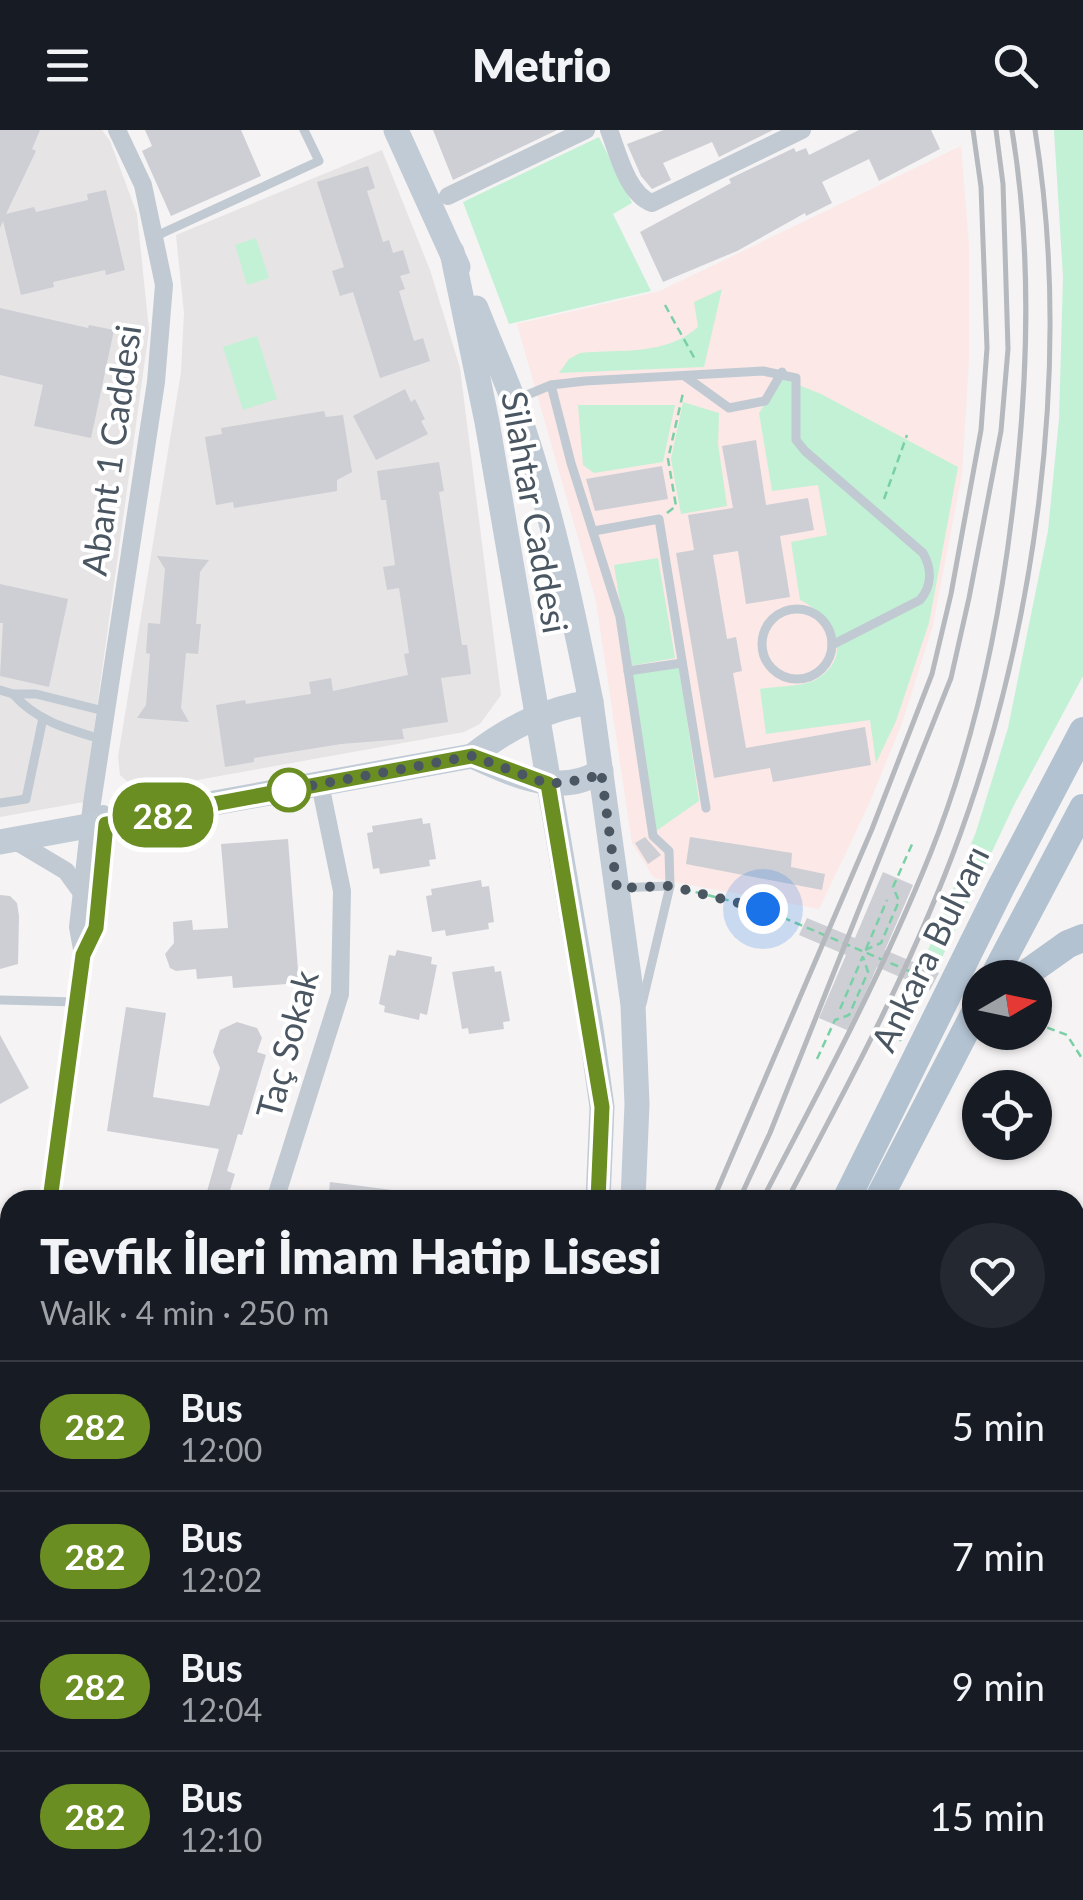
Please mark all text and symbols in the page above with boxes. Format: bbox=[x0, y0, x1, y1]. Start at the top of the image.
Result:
icon: menu bbox=[40, 38, 95, 93]
text: Metrio bbox=[472, 38, 611, 92]
icon: search bbox=[988, 38, 1043, 93]
street label: Abant 1 Caddesi bbox=[72, 322, 148, 578]
street label: Silahtar Caddesi bbox=[494, 388, 578, 636]
unlabelled marker bbox=[268, 769, 310, 811]
line badge: 282 bbox=[106, 782, 220, 848]
text: 282 bbox=[133, 794, 193, 836]
street label: Ankara Bulvarı bbox=[861, 838, 997, 1058]
your location bbox=[738, 884, 788, 934]
north arrow bbox=[962, 960, 1052, 1050]
map controls bbox=[962, 960, 1052, 1160]
street label: Taç Sokak bbox=[246, 965, 326, 1123]
button: locate bbox=[962, 1070, 1052, 1160]
button: heart bbox=[940, 1223, 1045, 1328]
text: Tevfik İleri İmam Hatip Lisesi bbox=[40, 1227, 661, 1284]
text: Walk · 4 min · 250 m bbox=[40, 1293, 329, 1332]
text: Bus bbox=[180, 1384, 243, 1430]
text: 5 min bbox=[952, 1403, 1045, 1449]
text: 282 bbox=[65, 1405, 125, 1447]
text: 12:00 bbox=[180, 1430, 262, 1469]
text: Bus bbox=[180, 1514, 243, 1560]
text: 7 min bbox=[952, 1533, 1045, 1579]
text: 282 bbox=[65, 1535, 125, 1577]
text: 12:02 bbox=[180, 1560, 262, 1599]
text: Bus bbox=[180, 1644, 243, 1690]
text: 9 min bbox=[952, 1663, 1045, 1709]
text: 282 bbox=[65, 1665, 125, 1707]
text: 12:04 bbox=[180, 1690, 262, 1729]
text: Bus bbox=[180, 1774, 243, 1820]
text: 15 min bbox=[930, 1793, 1045, 1839]
text: 282 bbox=[65, 1795, 125, 1837]
text: 12:10 bbox=[180, 1820, 262, 1859]

